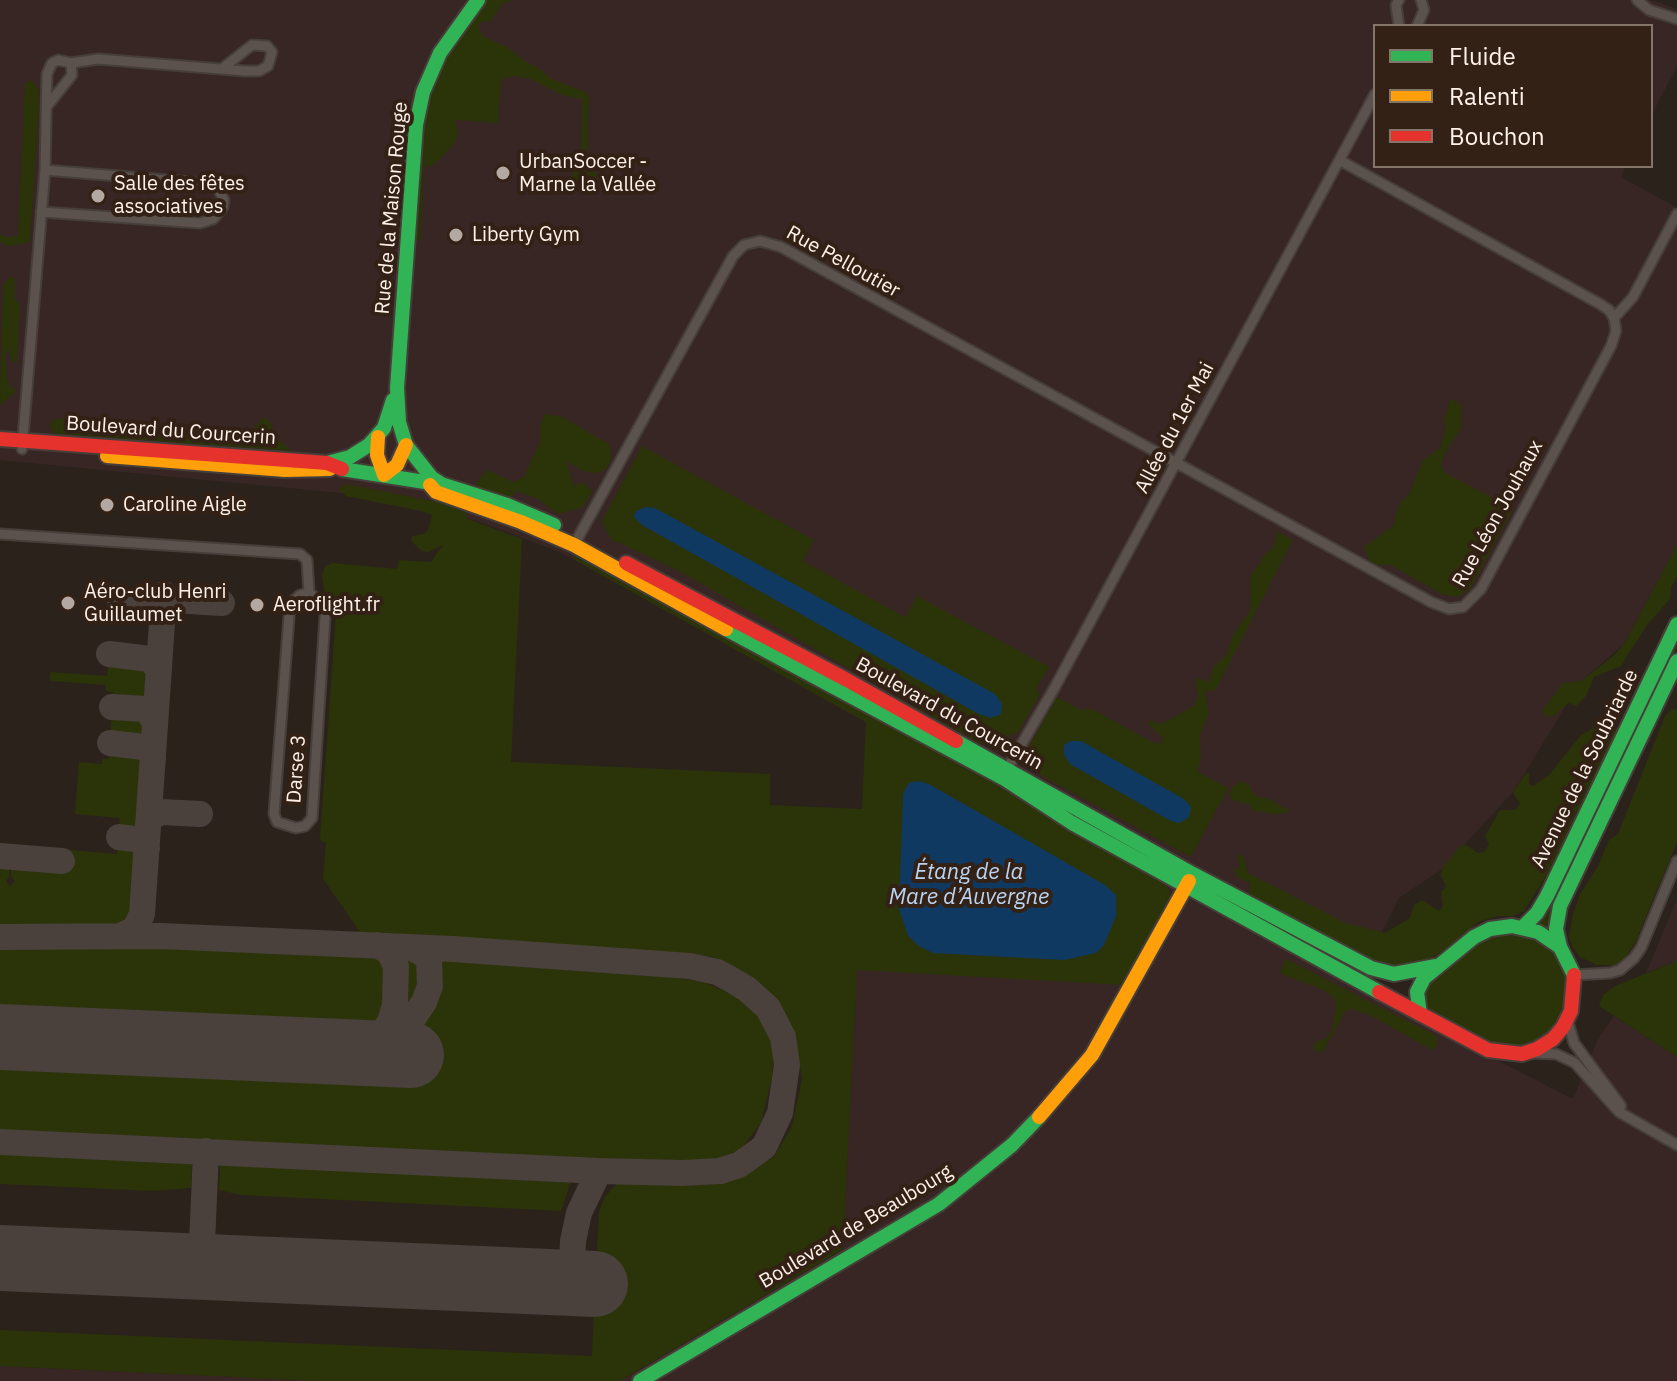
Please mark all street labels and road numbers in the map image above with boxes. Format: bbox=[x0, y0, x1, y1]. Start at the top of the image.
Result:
street label: Rue de la Maison Rouge bbox=[371, 101, 413, 315]
street label: Rue Pelloutier bbox=[782, 221, 904, 303]
street label: Allée du 1er Mai bbox=[1130, 358, 1220, 498]
street label: Boulevard du Courcerin bbox=[65, 412, 277, 450]
street label: Rue Léon Jouhaux bbox=[1448, 436, 1548, 592]
street label: Boulevard du Courcerin bbox=[851, 653, 1047, 775]
street label: Avenue de la Soubriarde bbox=[1526, 666, 1644, 872]
street label: Darse 3 bbox=[283, 734, 311, 804]
street label: Boulevard de Beaubourg bbox=[755, 1160, 957, 1294]

